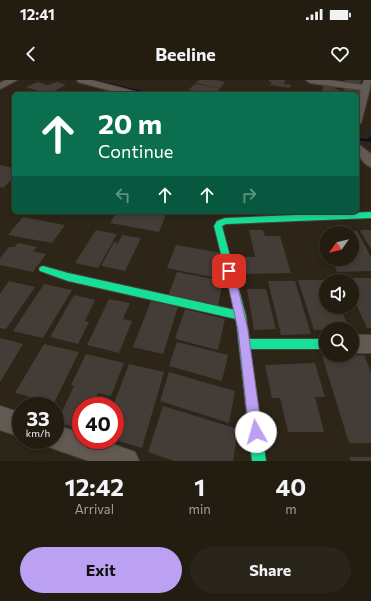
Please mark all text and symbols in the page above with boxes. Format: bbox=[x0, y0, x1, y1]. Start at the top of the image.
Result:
text: 12:41 bbox=[20, 5, 55, 23]
icon: back bbox=[20, 43, 42, 65]
text: Beeline bbox=[155, 43, 216, 65]
icon: heart bbox=[329, 43, 351, 65]
text: 20 m bbox=[98, 106, 162, 140]
icon: ahead bbox=[32, 108, 84, 160]
text: Continue bbox=[98, 140, 173, 162]
icon: left bbox=[112, 184, 134, 206]
icon: ahead bbox=[154, 184, 176, 206]
icon: ahead bbox=[196, 184, 218, 206]
icon: right bbox=[238, 184, 260, 206]
north arrow bbox=[319, 226, 359, 266]
map controls bbox=[319, 226, 359, 362]
pin bbox=[212, 254, 246, 288]
icon: arrive bbox=[218, 260, 240, 282]
button: sound bbox=[319, 274, 359, 314]
button: search bbox=[319, 322, 359, 362]
speed limit sign: 40 bbox=[72, 397, 124, 449]
text: 33 bbox=[26, 406, 50, 430]
position arrow bbox=[235, 411, 277, 453]
text: km/h bbox=[26, 427, 50, 439]
text: 12:42 bbox=[65, 472, 124, 501]
text: 1 bbox=[194, 472, 205, 501]
text: 40 bbox=[276, 472, 306, 501]
text: Arrival bbox=[75, 501, 114, 517]
text: min bbox=[189, 501, 211, 517]
text: m bbox=[285, 501, 297, 517]
button: Exit bbox=[20, 547, 182, 593]
button: Share bbox=[190, 547, 351, 593]

